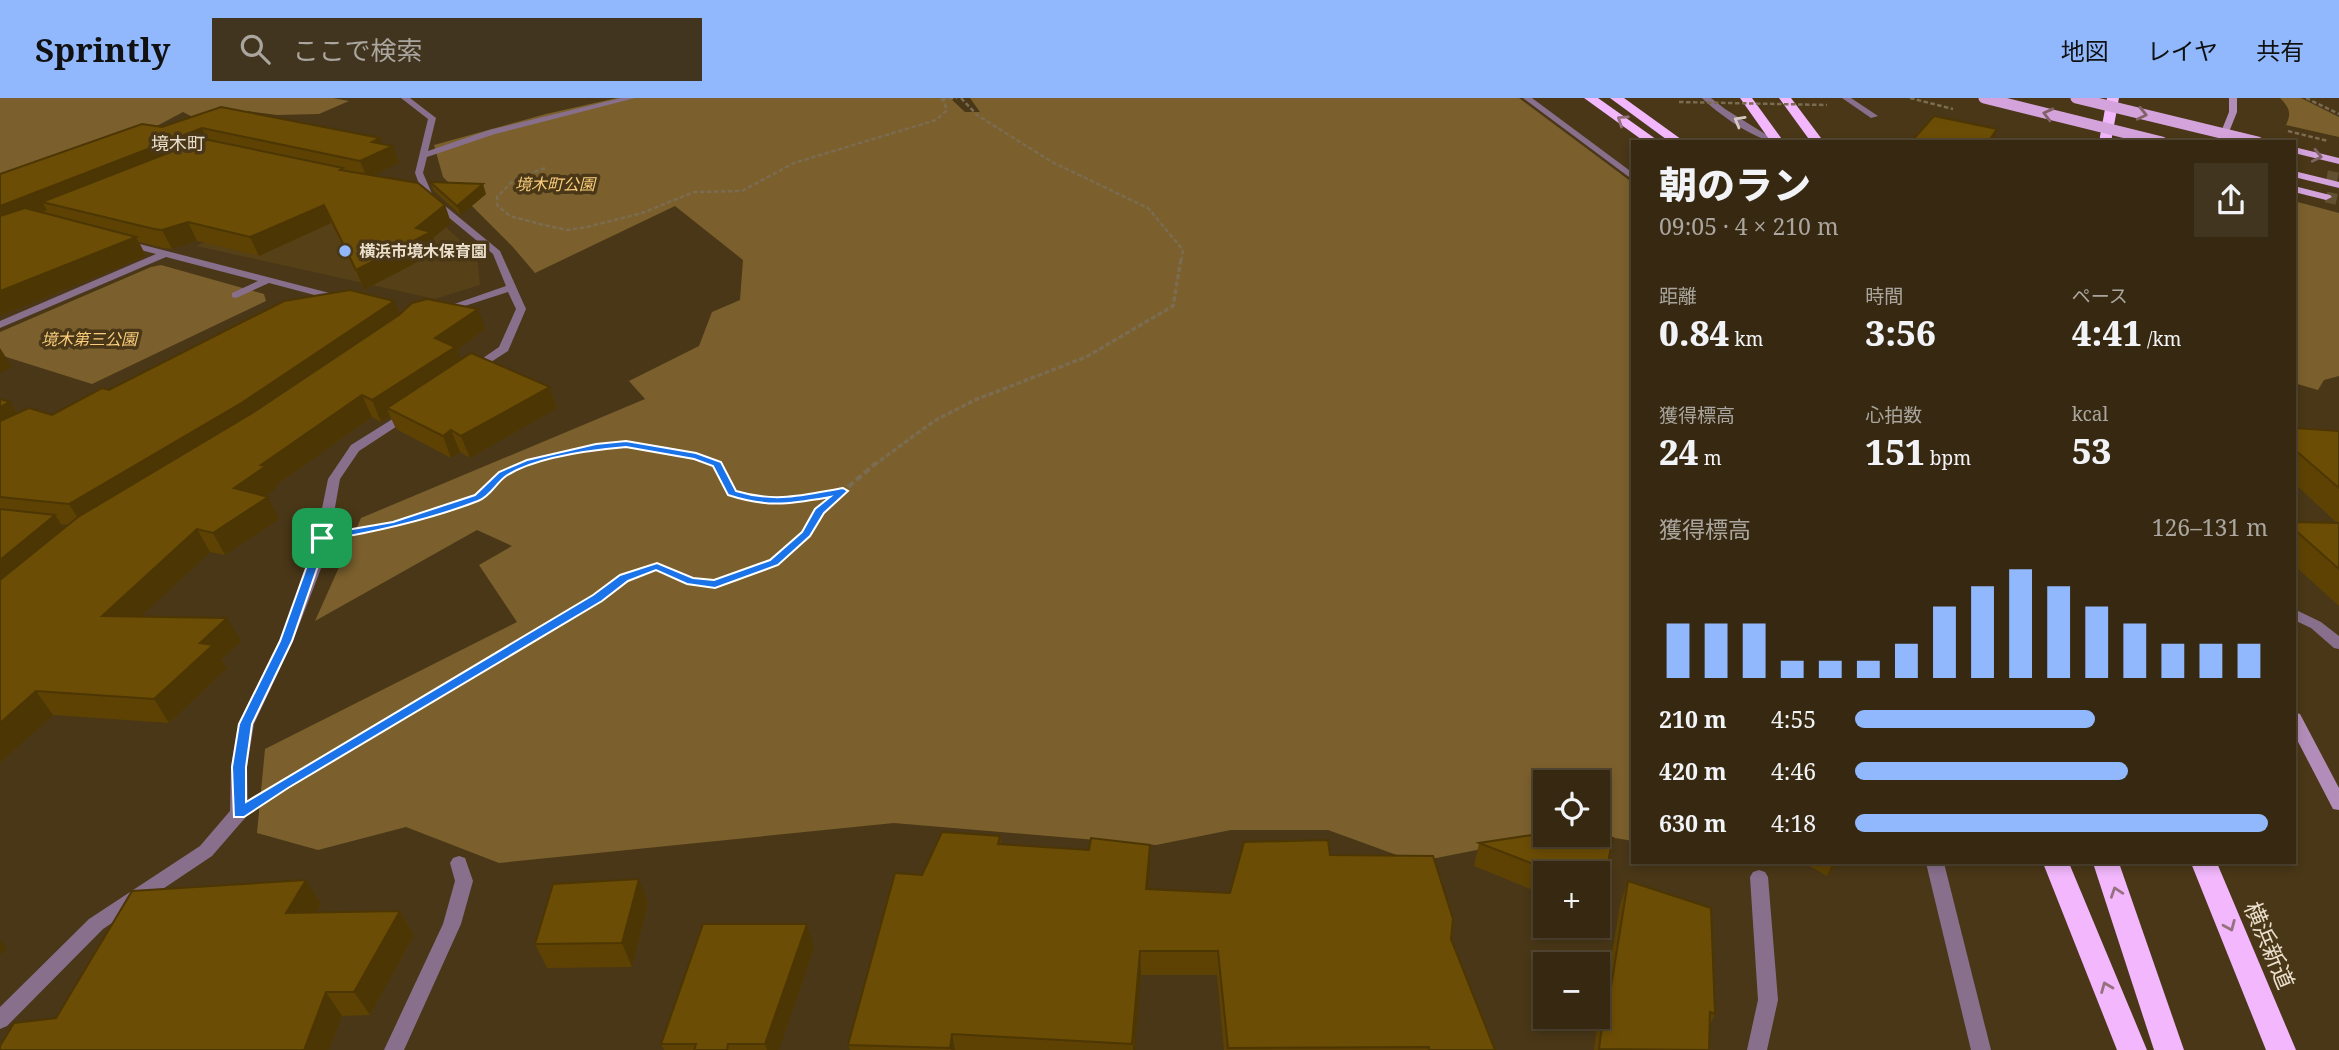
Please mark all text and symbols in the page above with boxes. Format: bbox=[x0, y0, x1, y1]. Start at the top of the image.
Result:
search box bbox=[212, 18, 702, 81]
text: Sprintly bbox=[35, 27, 170, 72]
icon: search bbox=[236, 30, 274, 68]
text: ここで検索 bbox=[292, 32, 422, 68]
text: 地図 bbox=[2061, 34, 2109, 67]
text: レイヤ bbox=[2147, 34, 2218, 67]
text: 共有 bbox=[2256, 34, 2304, 67]
one-way arrow bbox=[2136, 106, 2148, 120]
one-way arrow bbox=[2042, 108, 2054, 122]
one-way arrow bbox=[1617, 116, 1630, 128]
one-way arrow bbox=[1734, 117, 1747, 130]
district label: 境木町 bbox=[151, 131, 205, 155]
one-way arrow bbox=[2311, 148, 2323, 162]
text: 朝のラン bbox=[1659, 158, 1811, 210]
button: share bbox=[2194, 163, 2268, 237]
park label: 境木町公園 bbox=[515, 173, 597, 195]
text: 09:05 · 4 × 210 m bbox=[1659, 210, 1839, 242]
place label: 横浜市境木保育園 bbox=[359, 240, 487, 262]
marker: 横浜市境木保育園 bbox=[337, 243, 353, 259]
text: 距離 bbox=[1659, 283, 1697, 309]
text: 時間 bbox=[1865, 283, 1903, 309]
text: ペース bbox=[2072, 283, 2128, 309]
text: 0.84 bbox=[1659, 309, 1729, 356]
text: 3:56 bbox=[1865, 309, 1936, 356]
text: 4:41 bbox=[2072, 309, 2142, 356]
text: km bbox=[1729, 326, 1763, 352]
text: /km bbox=[2142, 326, 2182, 352]
park label: 境木第三公園 bbox=[41, 328, 139, 350]
text: kcal bbox=[2072, 401, 2108, 427]
text: 獲得標高 bbox=[1659, 402, 1735, 428]
text: 心拍数 bbox=[1865, 402, 1922, 428]
text: 53 bbox=[2072, 427, 2111, 474]
text: 24 bbox=[1659, 428, 1699, 475]
text: 151 bbox=[1865, 428, 1925, 475]
text: m bbox=[1699, 445, 1722, 471]
text: bpm bbox=[1925, 445, 1971, 471]
pin bbox=[292, 508, 352, 568]
text: 126–131 m bbox=[2152, 511, 2268, 543]
text: 獲得標高 bbox=[1659, 513, 1751, 545]
icon: arrive bbox=[303, 519, 341, 557]
text: 210 m bbox=[1659, 703, 1727, 735]
text: 4:55 bbox=[1771, 703, 1816, 735]
text: 420 m bbox=[1659, 755, 1727, 787]
text: 4:46 bbox=[1771, 755, 1816, 787]
map controls bbox=[1533, 770, 1610, 1029]
button: locate bbox=[1533, 770, 1610, 847]
text: 630 m bbox=[1659, 807, 1727, 839]
text: 4:18 bbox=[1771, 807, 1816, 839]
button: + bbox=[1533, 861, 1610, 938]
one-way arrow bbox=[2110, 887, 2124, 899]
street label: 横浜新道 bbox=[2237, 896, 2303, 994]
one-way arrow bbox=[2221, 919, 2235, 931]
button: − bbox=[1533, 952, 1610, 1029]
one-way arrow bbox=[2100, 981, 2114, 994]

